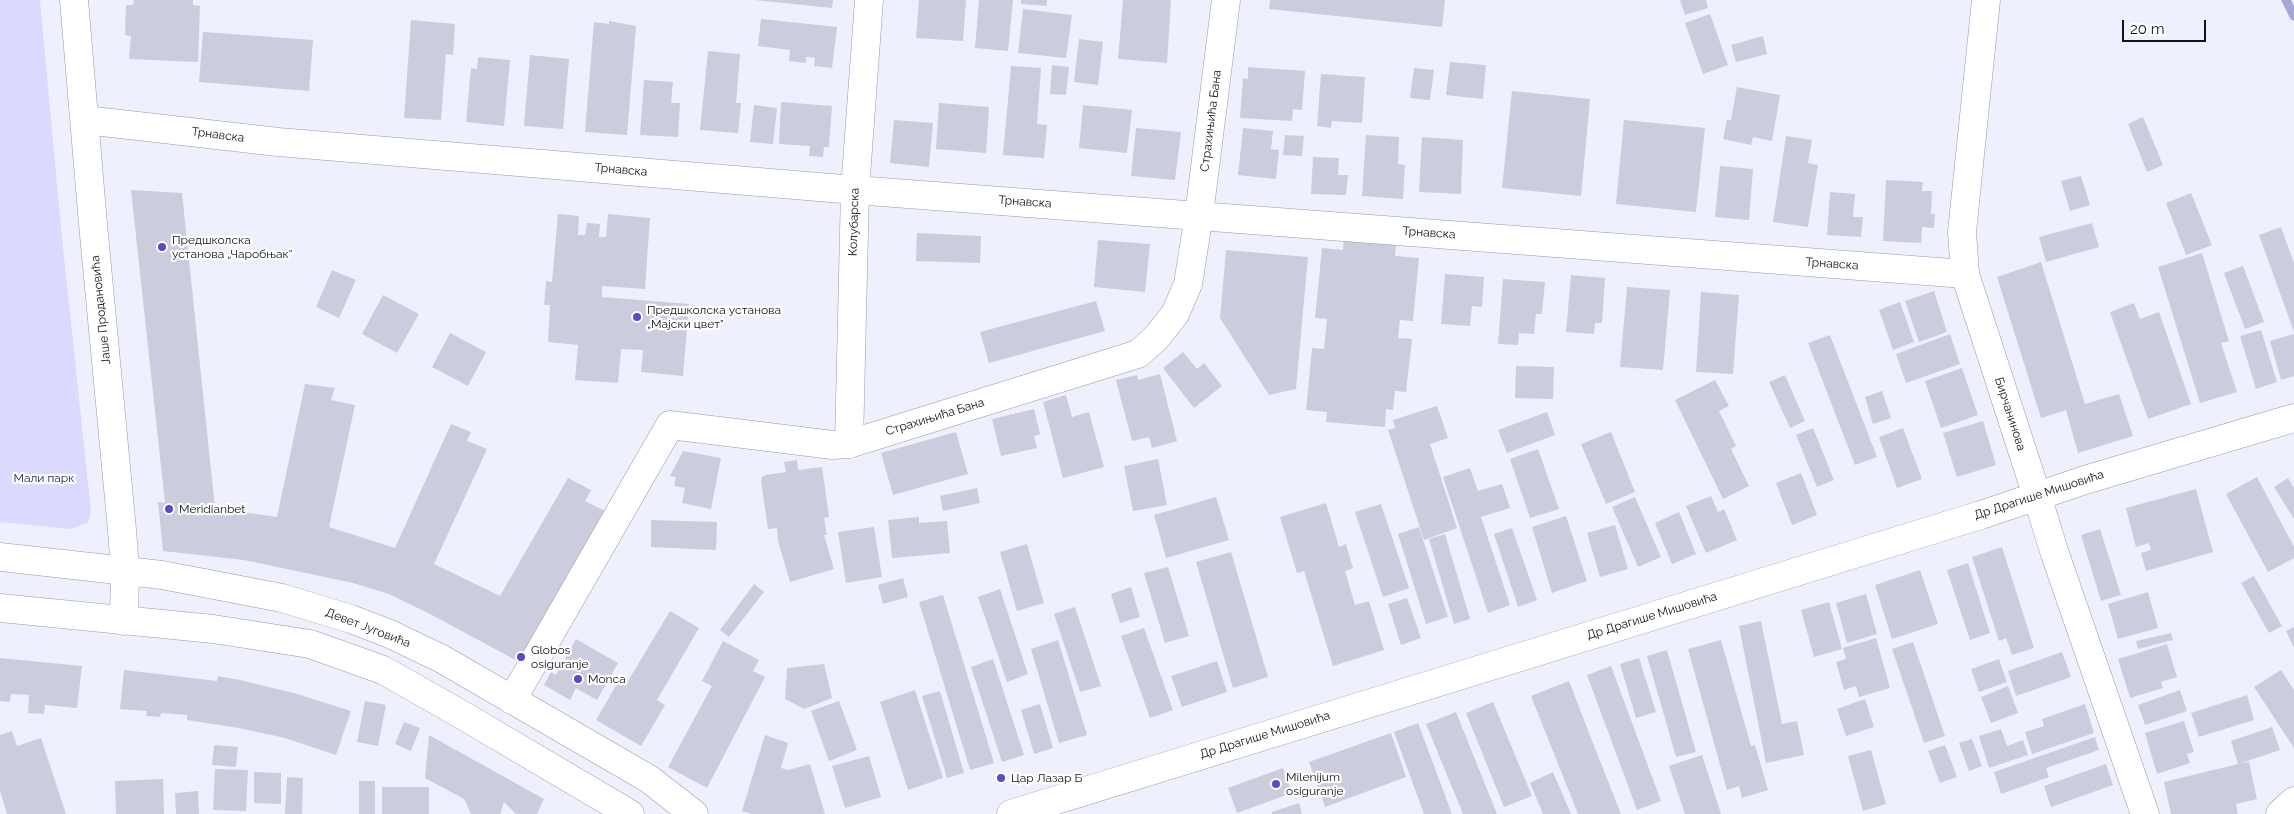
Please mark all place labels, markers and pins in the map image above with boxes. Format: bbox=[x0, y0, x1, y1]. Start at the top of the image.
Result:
place label: Предшколска установа „Чаробњак” bbox=[172, 233, 293, 261]
marker: Предшколска установа „Чаробњак” bbox=[156, 241, 168, 253]
place label: Предшколска установа „Мајски цвет” bbox=[647, 303, 781, 331]
marker: Предшколска установа „Мајски цвет” bbox=[631, 311, 643, 323]
place label: Meridianbet bbox=[179, 502, 245, 516]
marker: Meridianbet bbox=[163, 503, 175, 515]
place label: Globos osiguranje bbox=[531, 643, 589, 671]
marker: Globos osiguranje bbox=[515, 651, 527, 663]
place label: Monca bbox=[588, 672, 626, 686]
marker: Monca bbox=[572, 673, 584, 685]
place label: Milenijum osiguranje bbox=[1286, 770, 1344, 798]
place label: Цар Лазар Б bbox=[1011, 771, 1082, 785]
marker: Цар Лазар Б bbox=[995, 772, 1007, 784]
marker: Milenijum osiguranje bbox=[1270, 778, 1282, 790]

